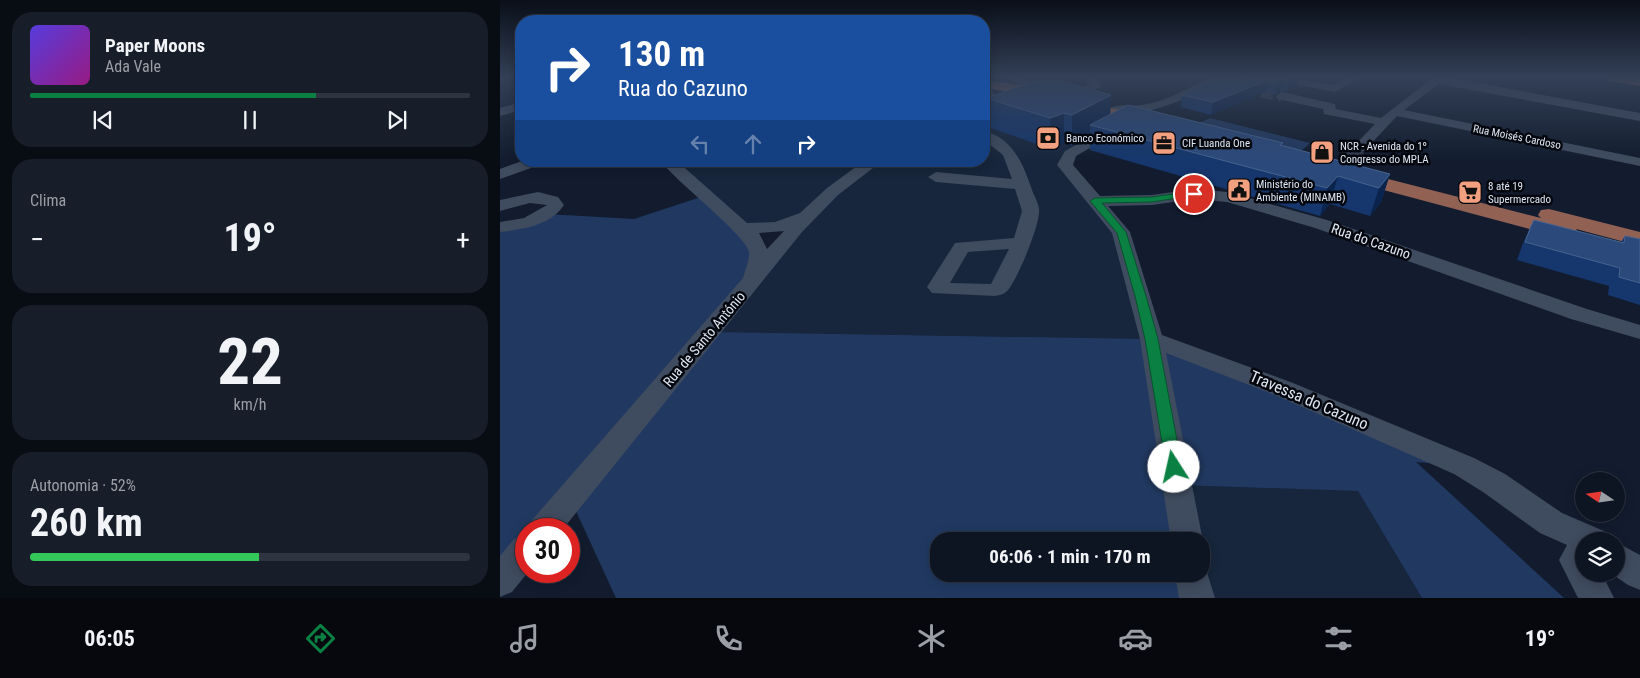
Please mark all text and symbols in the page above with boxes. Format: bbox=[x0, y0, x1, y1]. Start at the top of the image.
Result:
text: Paper Moons bbox=[105, 34, 205, 57]
text: 130 m bbox=[618, 34, 705, 75]
icon: right bbox=[535, 35, 600, 100]
text: Ada Vale bbox=[105, 57, 161, 76]
text: Rua do Cazuno bbox=[618, 76, 748, 101]
icon: previous bbox=[89, 106, 117, 134]
icon: pause bbox=[236, 106, 264, 134]
icon: next bbox=[383, 106, 411, 134]
street label: Rua Moisés Cardoso bbox=[1472, 122, 1563, 152]
bank icon: Banco Económico bbox=[1035, 125, 1061, 151]
icon: left bbox=[686, 130, 714, 158]
icon: ahead bbox=[739, 130, 767, 158]
icon: right bbox=[792, 130, 820, 158]
office icon: CIF Luanda One bbox=[1151, 130, 1177, 156]
place label: Banco Económico bbox=[1066, 132, 1144, 145]
place label: CIF Luanda One bbox=[1182, 137, 1250, 150]
shop icon: NCR - Avenida do 1º Congresso do MPLA bbox=[1309, 139, 1335, 165]
place label: NCR - Avenida do 1º Congresso do MPLA bbox=[1340, 140, 1429, 166]
pin bbox=[1173, 173, 1215, 215]
public building icon: Ministério do Ambiente (MINAMB) bbox=[1226, 177, 1252, 203]
place label: Ministério do Ambiente (MINAMB) bbox=[1256, 178, 1346, 204]
supermarket icon: 8 até 19 Supermercado bbox=[1457, 179, 1483, 205]
icon: arrive bbox=[1180, 180, 1208, 208]
place label: 8 até 19 Supermercado bbox=[1488, 180, 1551, 206]
text: Clima bbox=[30, 191, 66, 210]
text: 19° bbox=[223, 216, 277, 260]
street label: Rua do Cazuno bbox=[1329, 220, 1413, 262]
text: − bbox=[30, 223, 44, 256]
text: + bbox=[456, 223, 470, 256]
street label: Rua de Santo António bbox=[660, 288, 748, 390]
text: 22 bbox=[217, 324, 283, 400]
street label: Travessa do Cazuno bbox=[1247, 366, 1371, 434]
text: km/h bbox=[234, 395, 266, 414]
position arrow bbox=[1147, 440, 1199, 492]
north arrow bbox=[1575, 472, 1625, 522]
map controls bbox=[1575, 472, 1625, 582]
text: Autonomia · 52% bbox=[30, 476, 136, 495]
text: 260 km bbox=[30, 501, 143, 545]
speed limit sign: 30 bbox=[515, 518, 580, 583]
button: layers bbox=[1575, 532, 1625, 582]
text: 06:06 · 1 min · 170 m bbox=[989, 545, 1151, 568]
icon: directions bbox=[303, 621, 338, 656]
icon: music bbox=[507, 621, 542, 656]
icon: phone bbox=[711, 621, 746, 656]
icon: climate bbox=[914, 621, 949, 656]
icon: car bbox=[1118, 621, 1153, 656]
icon: filters bbox=[1321, 621, 1356, 656]
text: 06:05 bbox=[84, 626, 135, 651]
text: 19° bbox=[1525, 626, 1556, 651]

